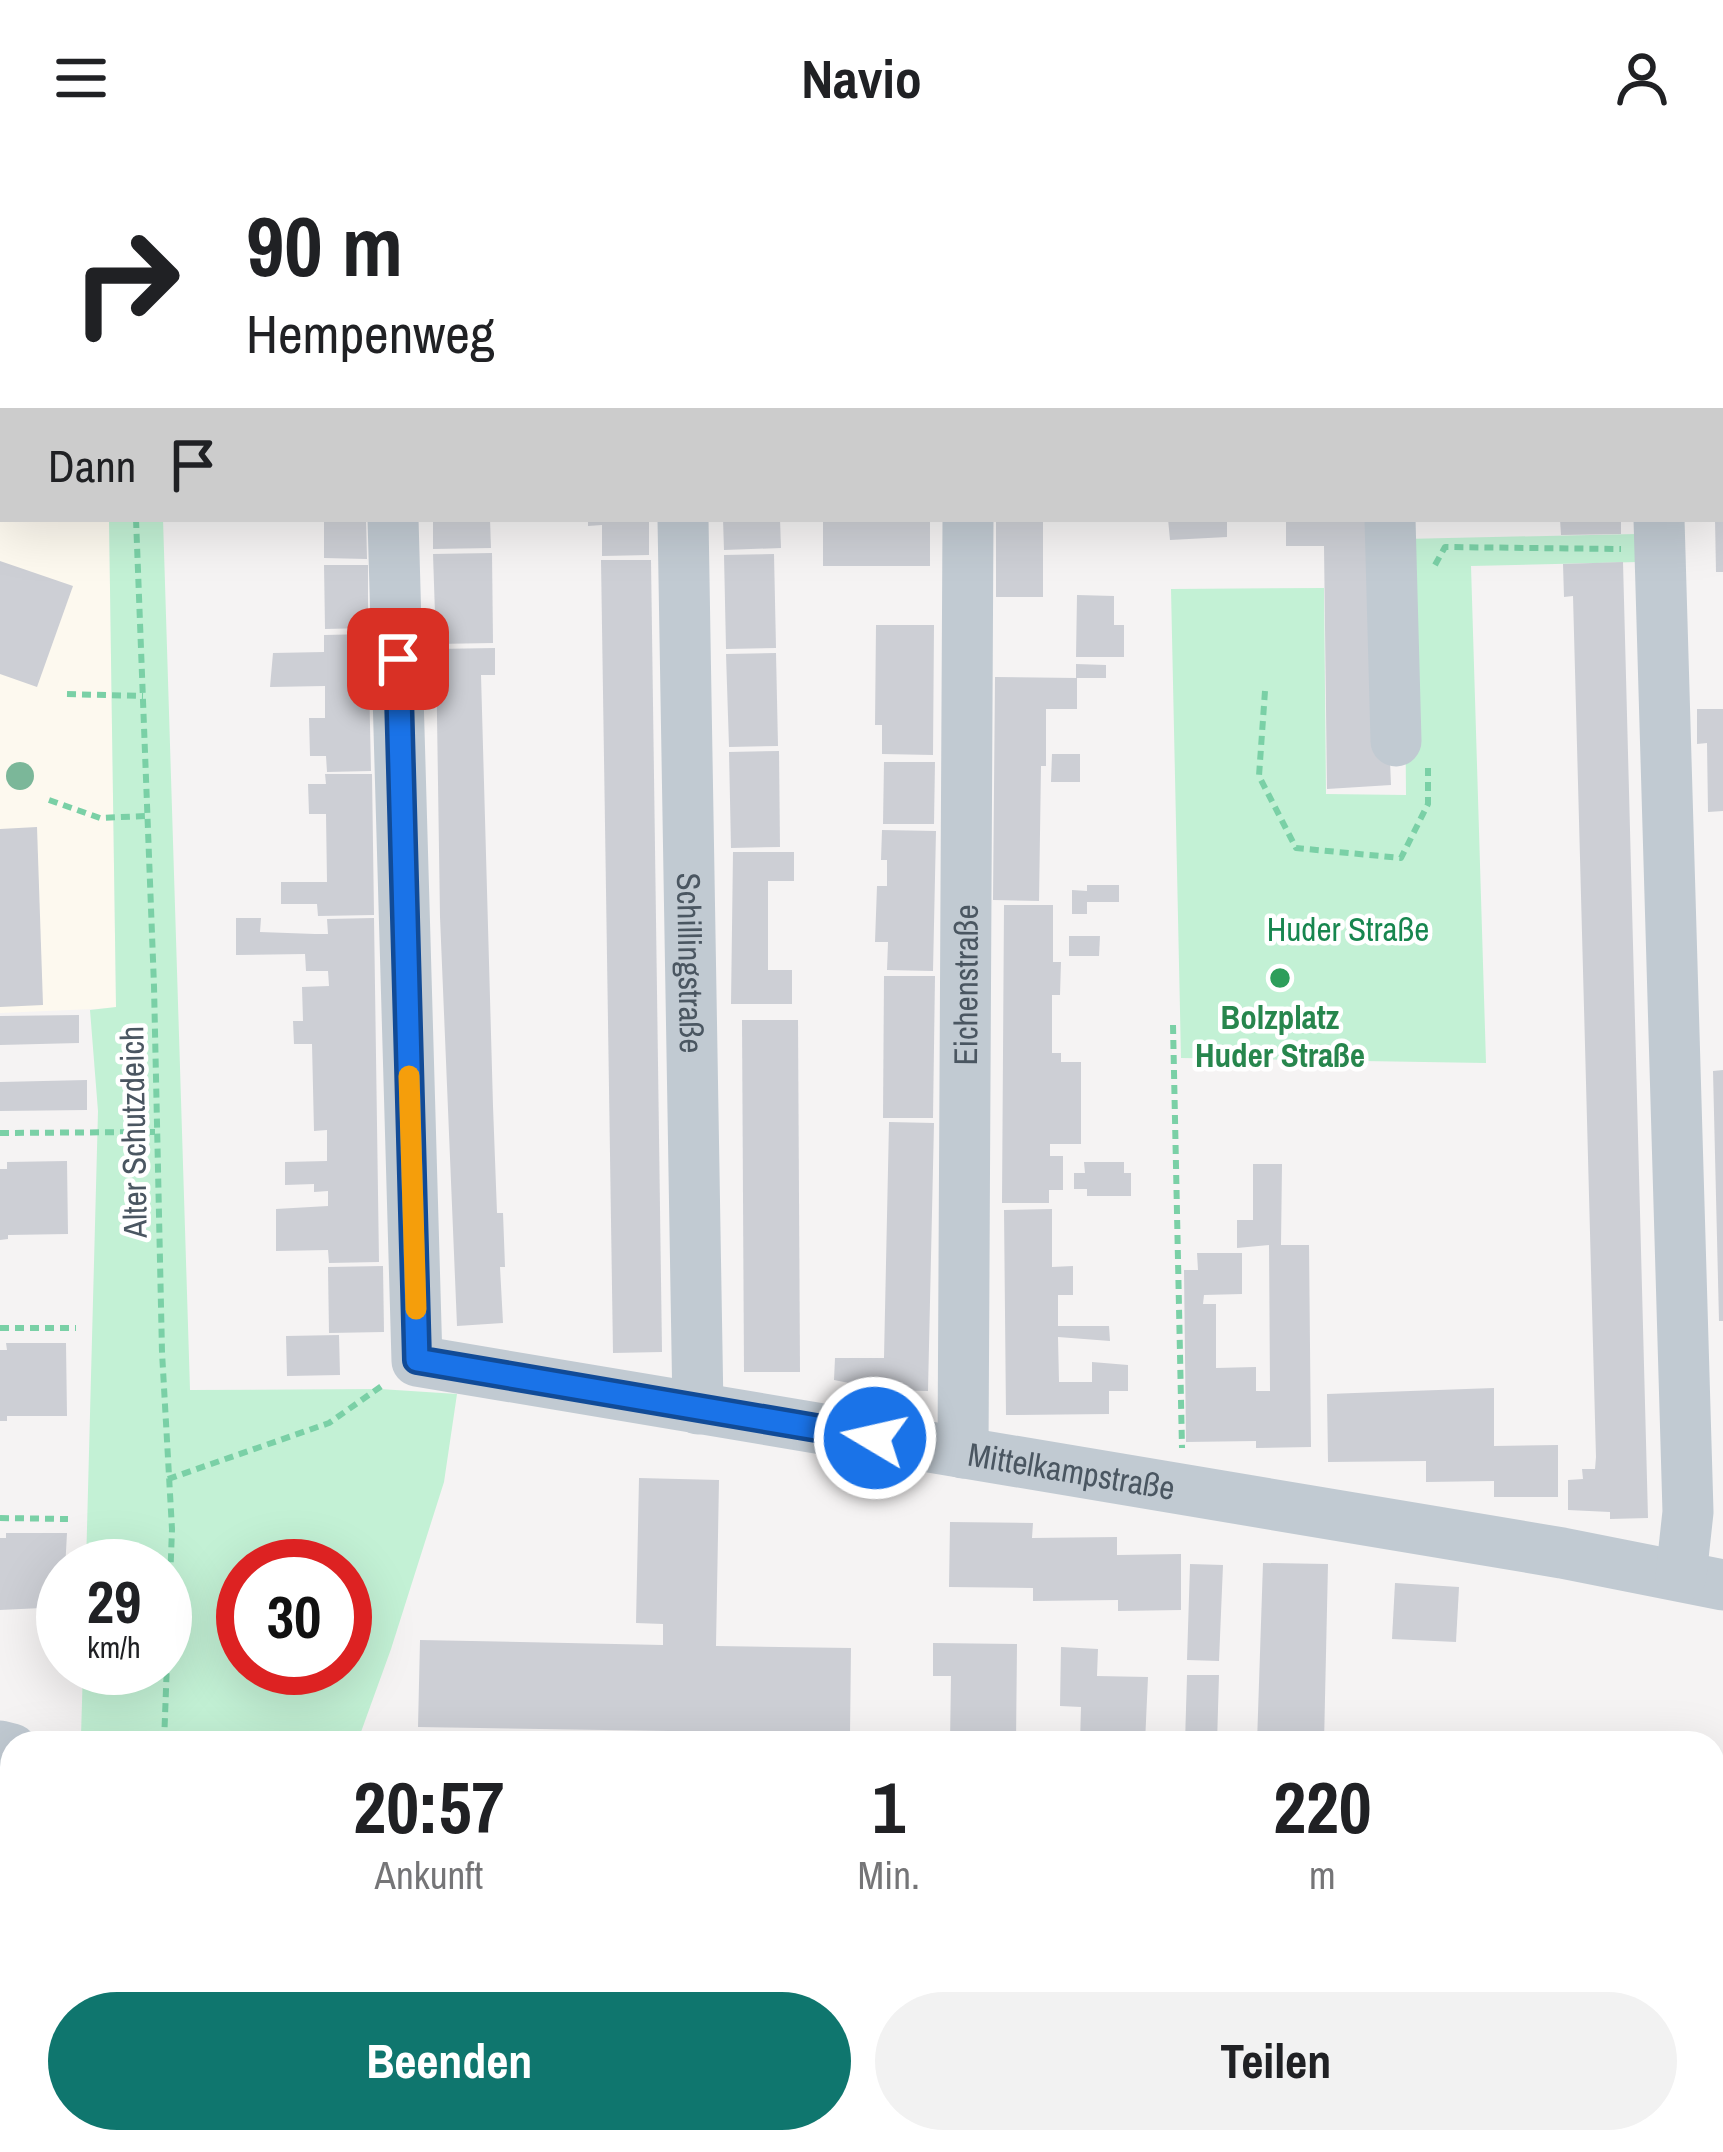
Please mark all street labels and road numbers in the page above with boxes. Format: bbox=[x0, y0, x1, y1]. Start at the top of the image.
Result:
street label: Schillingstraße bbox=[667, 872, 714, 1054]
street label: Eichenstraße bbox=[943, 904, 988, 1066]
street label: Alter Schutzdeich bbox=[109, 1026, 157, 1239]
street label: Mittelkampstraße bbox=[965, 1432, 1178, 1510]

